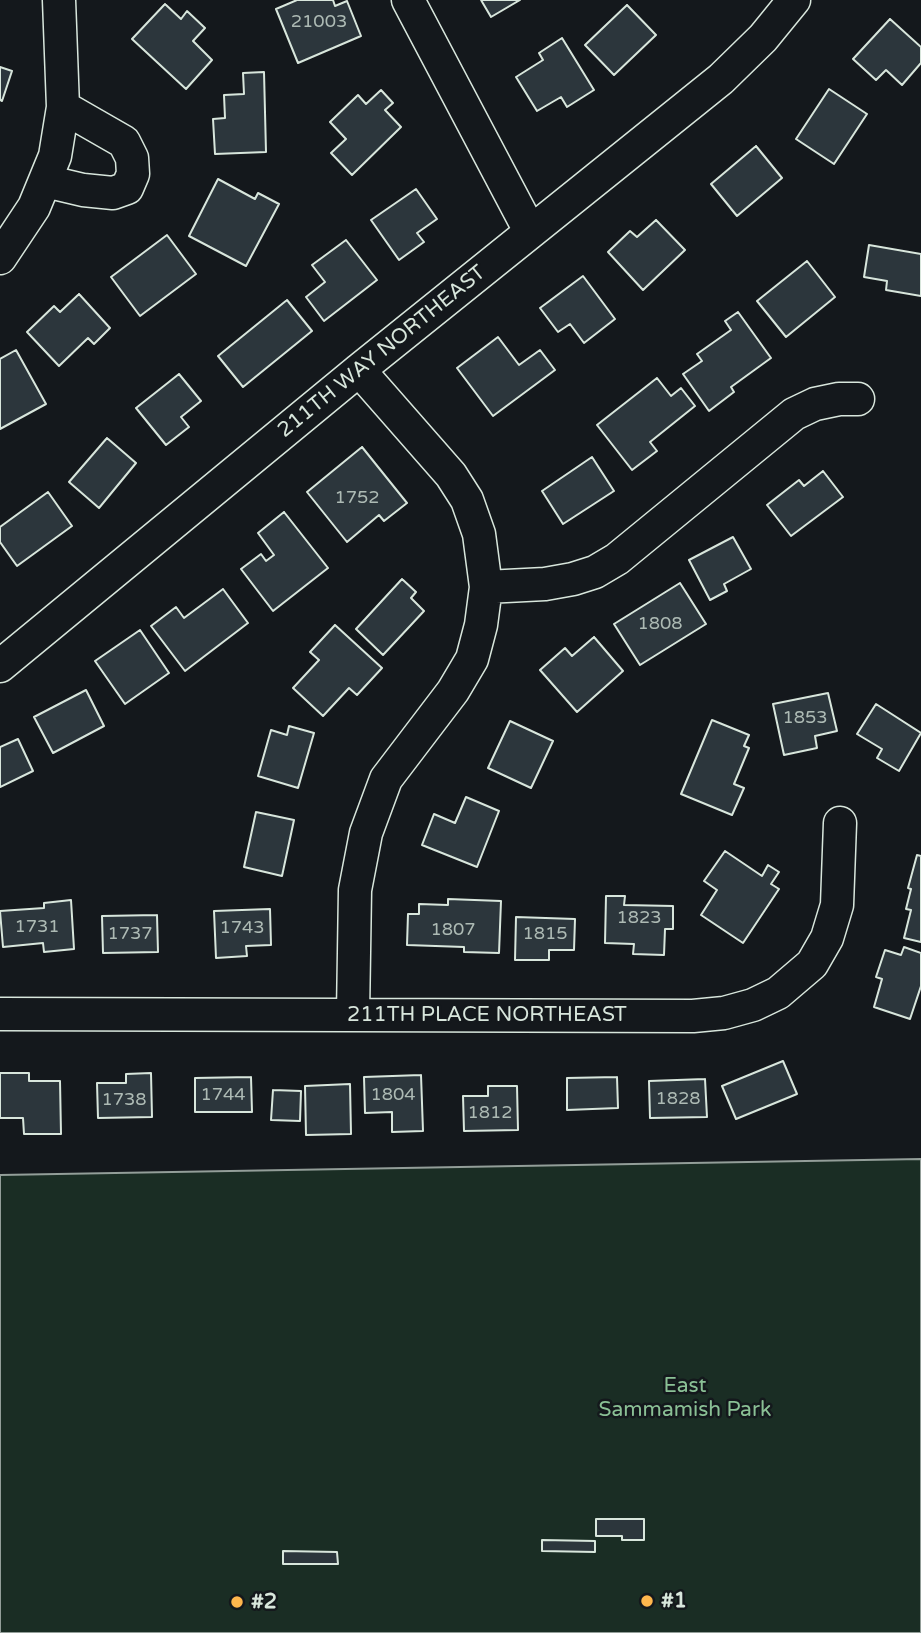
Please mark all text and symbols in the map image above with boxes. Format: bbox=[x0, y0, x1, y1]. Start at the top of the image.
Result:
house number: 21003 bbox=[291, 11, 347, 33]
street label: 211TH WAY NORTHEAST bbox=[273, 260, 491, 444]
house number: 1752 bbox=[334, 487, 380, 509]
house number: 1808 bbox=[637, 613, 683, 635]
house number: 1853 bbox=[782, 707, 828, 729]
house number: 1823 bbox=[616, 907, 662, 929]
house number: 1731 bbox=[14, 916, 60, 938]
house number: 1743 bbox=[219, 917, 265, 939]
house number: 1807 bbox=[430, 919, 476, 941]
house number: 1737 bbox=[107, 923, 153, 945]
house number: 1815 bbox=[522, 923, 568, 945]
street label: 211TH PLACE NORTHEAST bbox=[347, 1002, 627, 1028]
house number: 1744 bbox=[200, 1084, 246, 1106]
house number: 1804 bbox=[370, 1084, 416, 1106]
house number: 1828 bbox=[655, 1088, 701, 1110]
house number: 1738 bbox=[101, 1089, 147, 1111]
house number: 1812 bbox=[467, 1102, 513, 1124]
park label: East Sammamish Park bbox=[599, 1373, 771, 1423]
place label: #1 bbox=[661, 1588, 687, 1614]
place label: #2 bbox=[251, 1589, 277, 1615]
marker: #1 bbox=[639, 1593, 655, 1609]
marker: #2 bbox=[229, 1594, 245, 1610]

